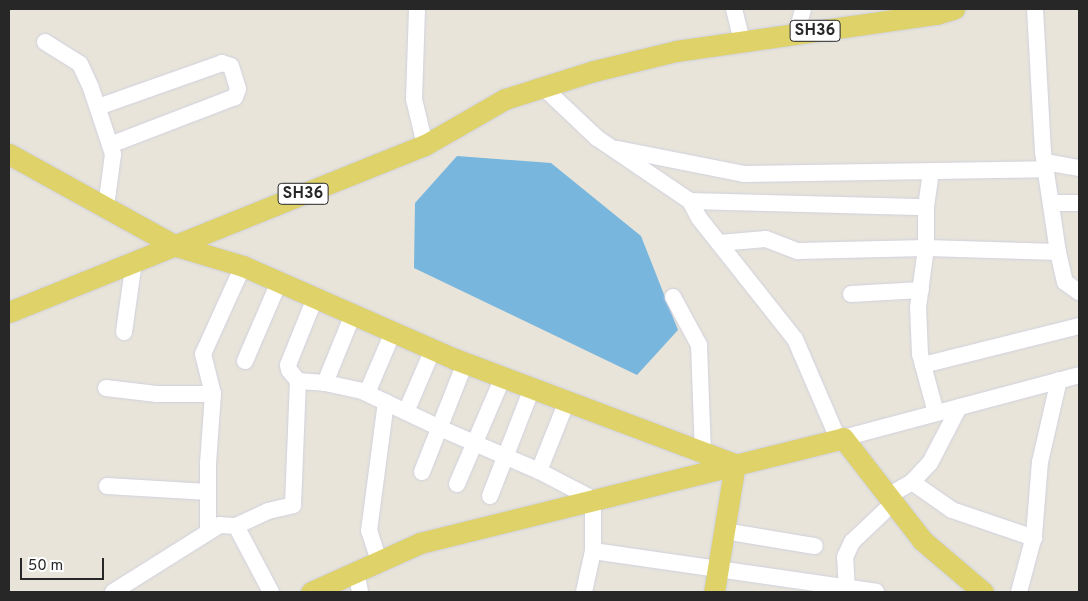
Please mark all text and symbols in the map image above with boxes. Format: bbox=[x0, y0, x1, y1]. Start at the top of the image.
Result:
road number: SH36 bbox=[789, 18, 841, 44]
road number: SH36 bbox=[277, 180, 329, 208]
scale bar bbox=[22, 548, 106, 580]
text: 50 m bbox=[28, 557, 63, 576]

